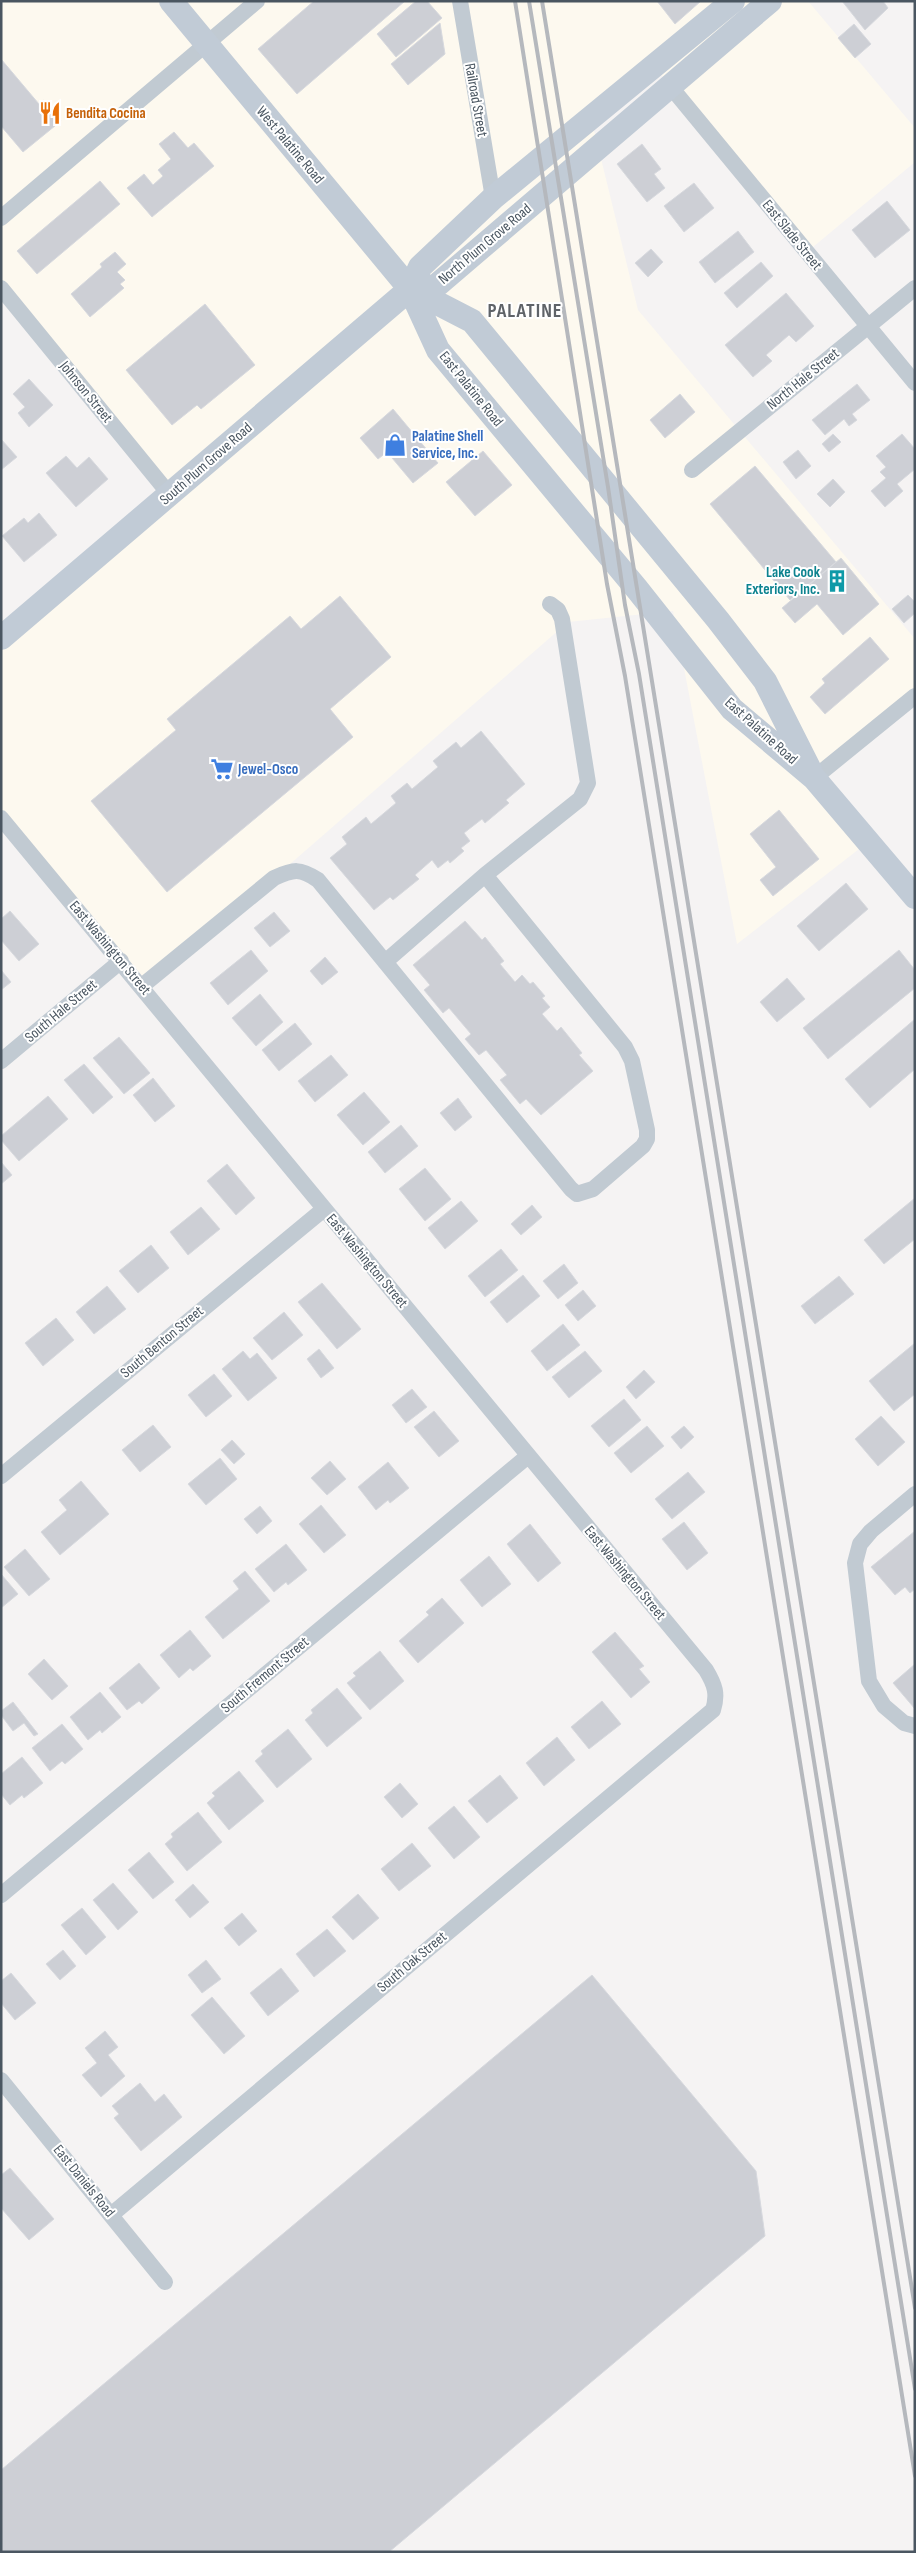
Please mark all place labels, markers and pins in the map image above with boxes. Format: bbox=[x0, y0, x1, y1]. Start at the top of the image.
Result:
restaurant icon: Bendita Cocina bbox=[37, 100, 63, 126]
place label: Bendita Cocina bbox=[66, 104, 146, 123]
place label: Palatine Shell Service, Inc. bbox=[412, 427, 483, 463]
shop icon: Palatine Shell Service, Inc. bbox=[382, 432, 408, 458]
place label: Lake Cook Exteriors, Inc. bbox=[746, 563, 821, 599]
building icon: Lake Cook Exteriors, Inc. bbox=[824, 568, 850, 594]
supermarket icon: Jewel-Osco bbox=[209, 756, 235, 782]
place label: Jewel-Osco bbox=[237, 760, 298, 779]

